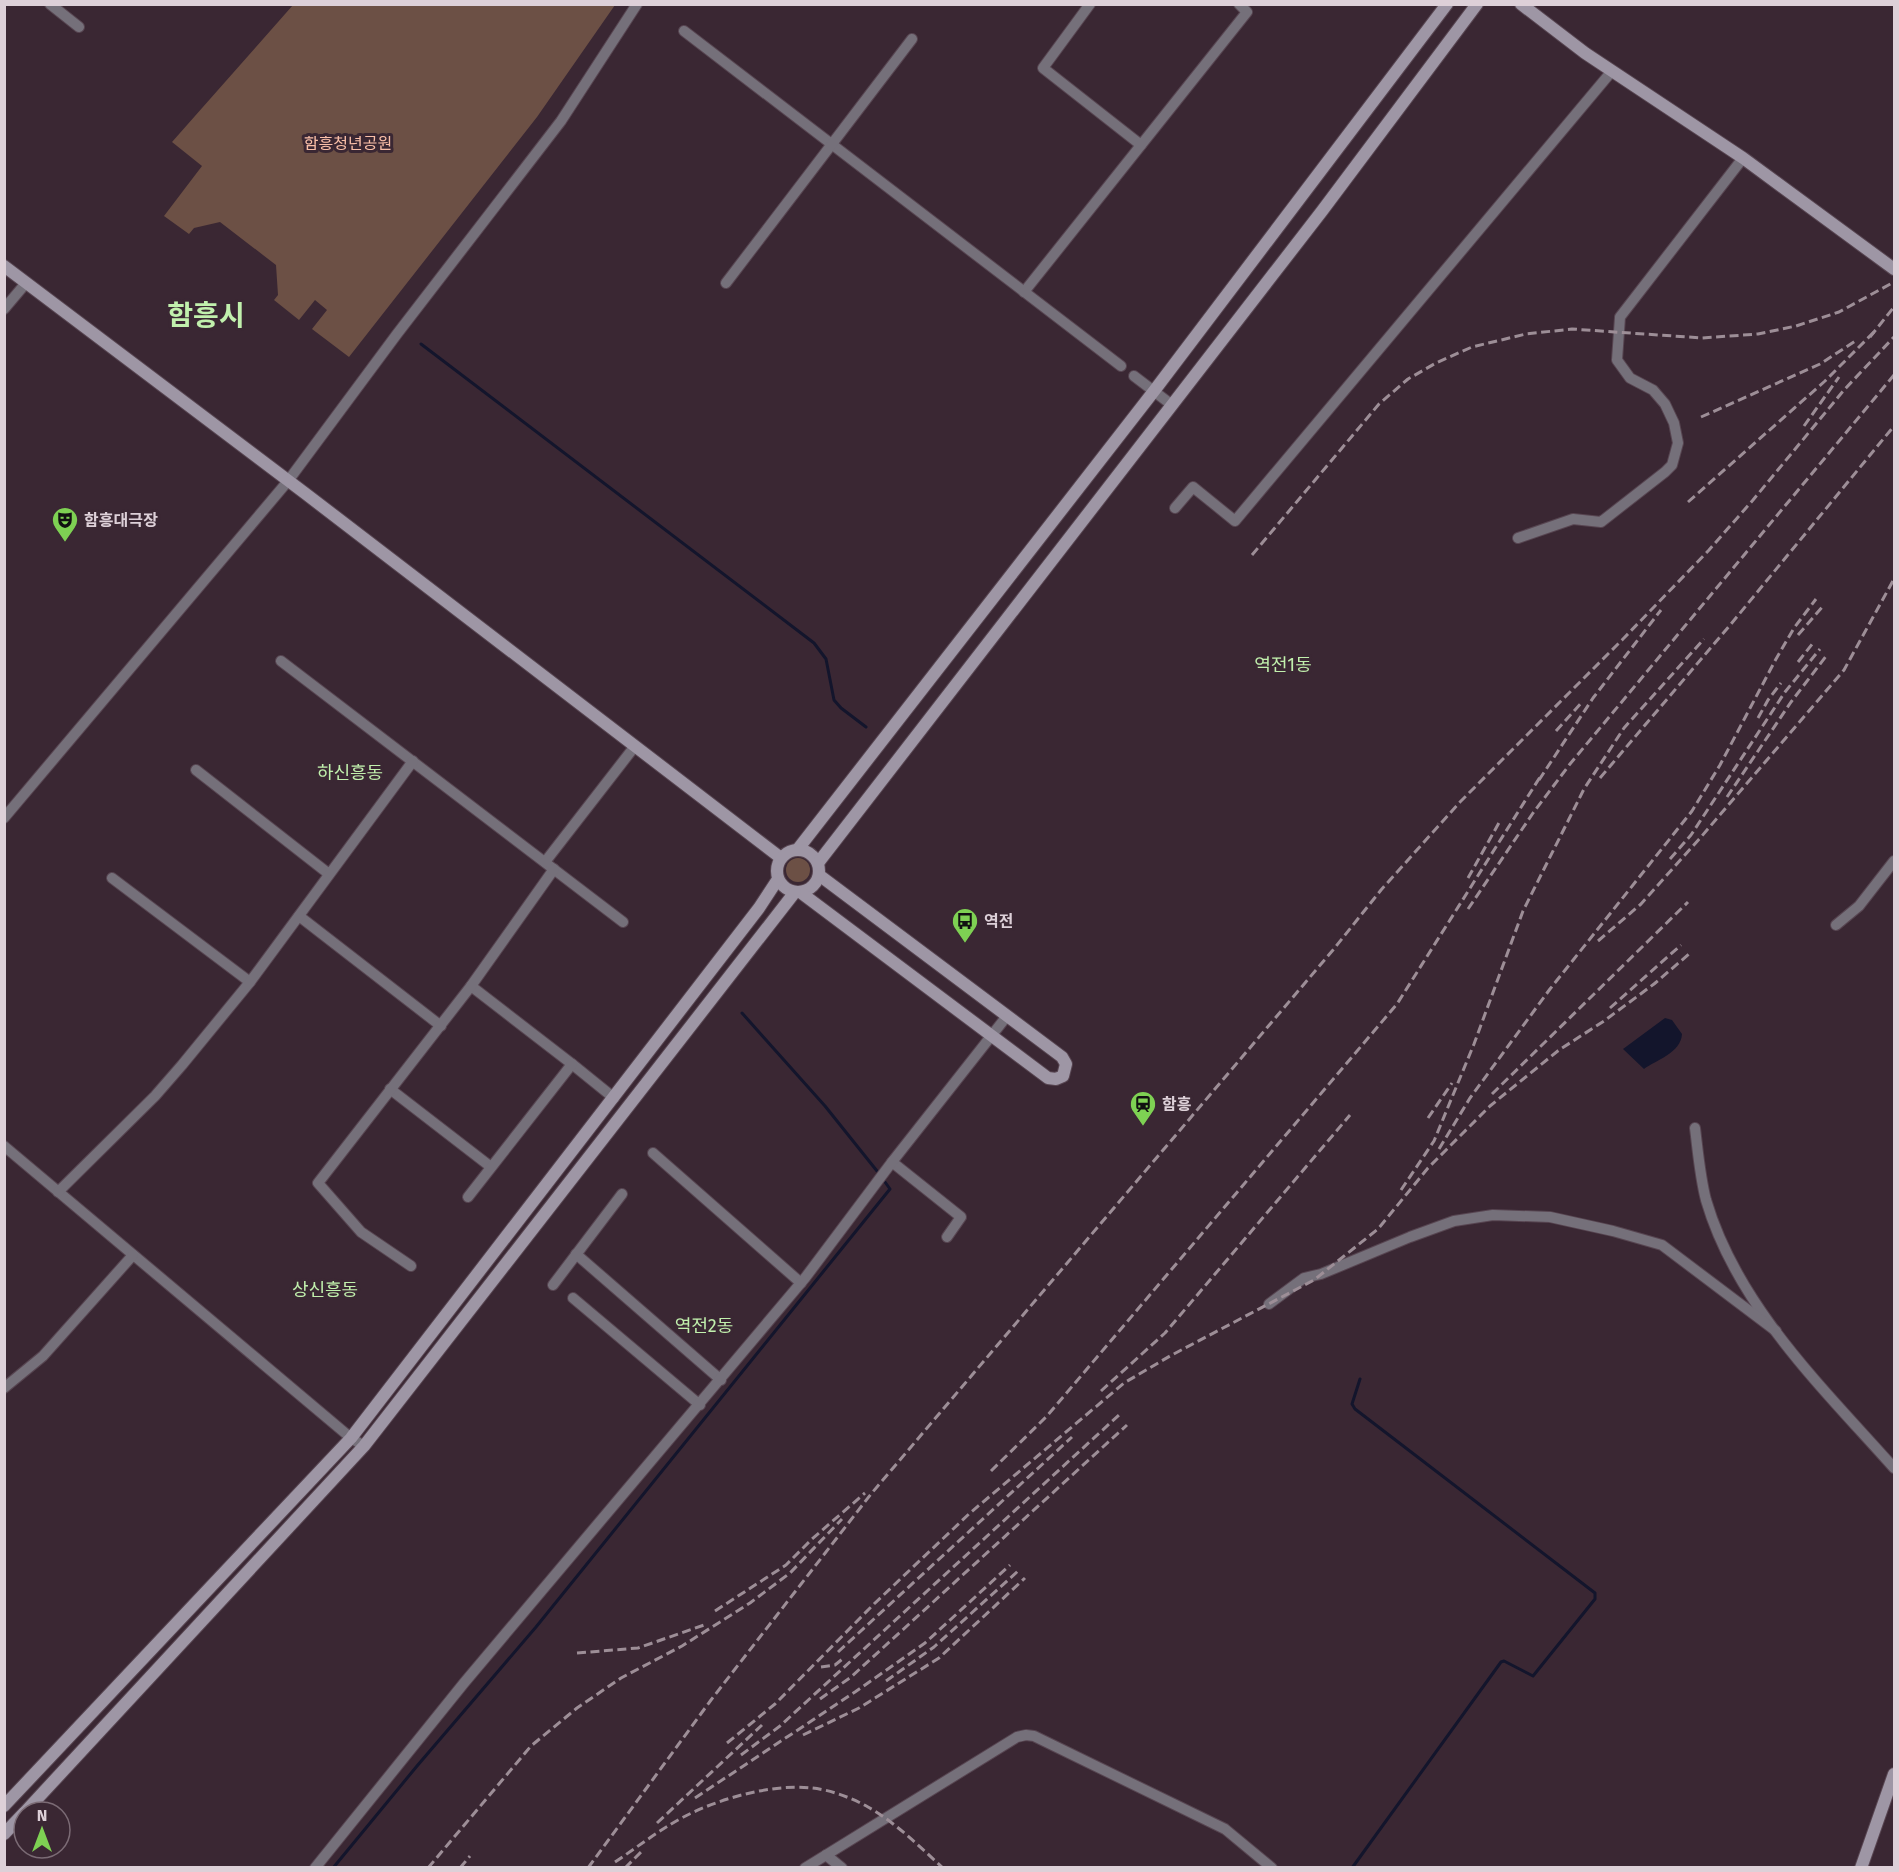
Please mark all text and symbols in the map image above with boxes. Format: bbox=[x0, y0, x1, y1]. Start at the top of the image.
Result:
park label: 함흥청년공원 bbox=[304, 134, 392, 153]
district label: 함흥시 bbox=[167, 299, 245, 332]
theatre icon: 함흥대극장 bbox=[50, 505, 80, 543]
place label: 함흥대극장 bbox=[84, 511, 158, 530]
district label: 역전1동 bbox=[1254, 654, 1312, 676]
district label: 하신흥동 bbox=[317, 762, 383, 784]
bus stop icon: 역전 bbox=[950, 906, 980, 944]
place label: 역전 bbox=[984, 912, 1013, 931]
station icon: 함흥 bbox=[1128, 1089, 1158, 1127]
place label: 함흥 bbox=[1162, 1095, 1192, 1114]
district label: 상신흥동 bbox=[292, 1279, 358, 1301]
district label: 역전2동 bbox=[675, 1315, 733, 1337]
north arrow bbox=[12, 1800, 72, 1860]
text: N bbox=[37, 1806, 47, 1825]

